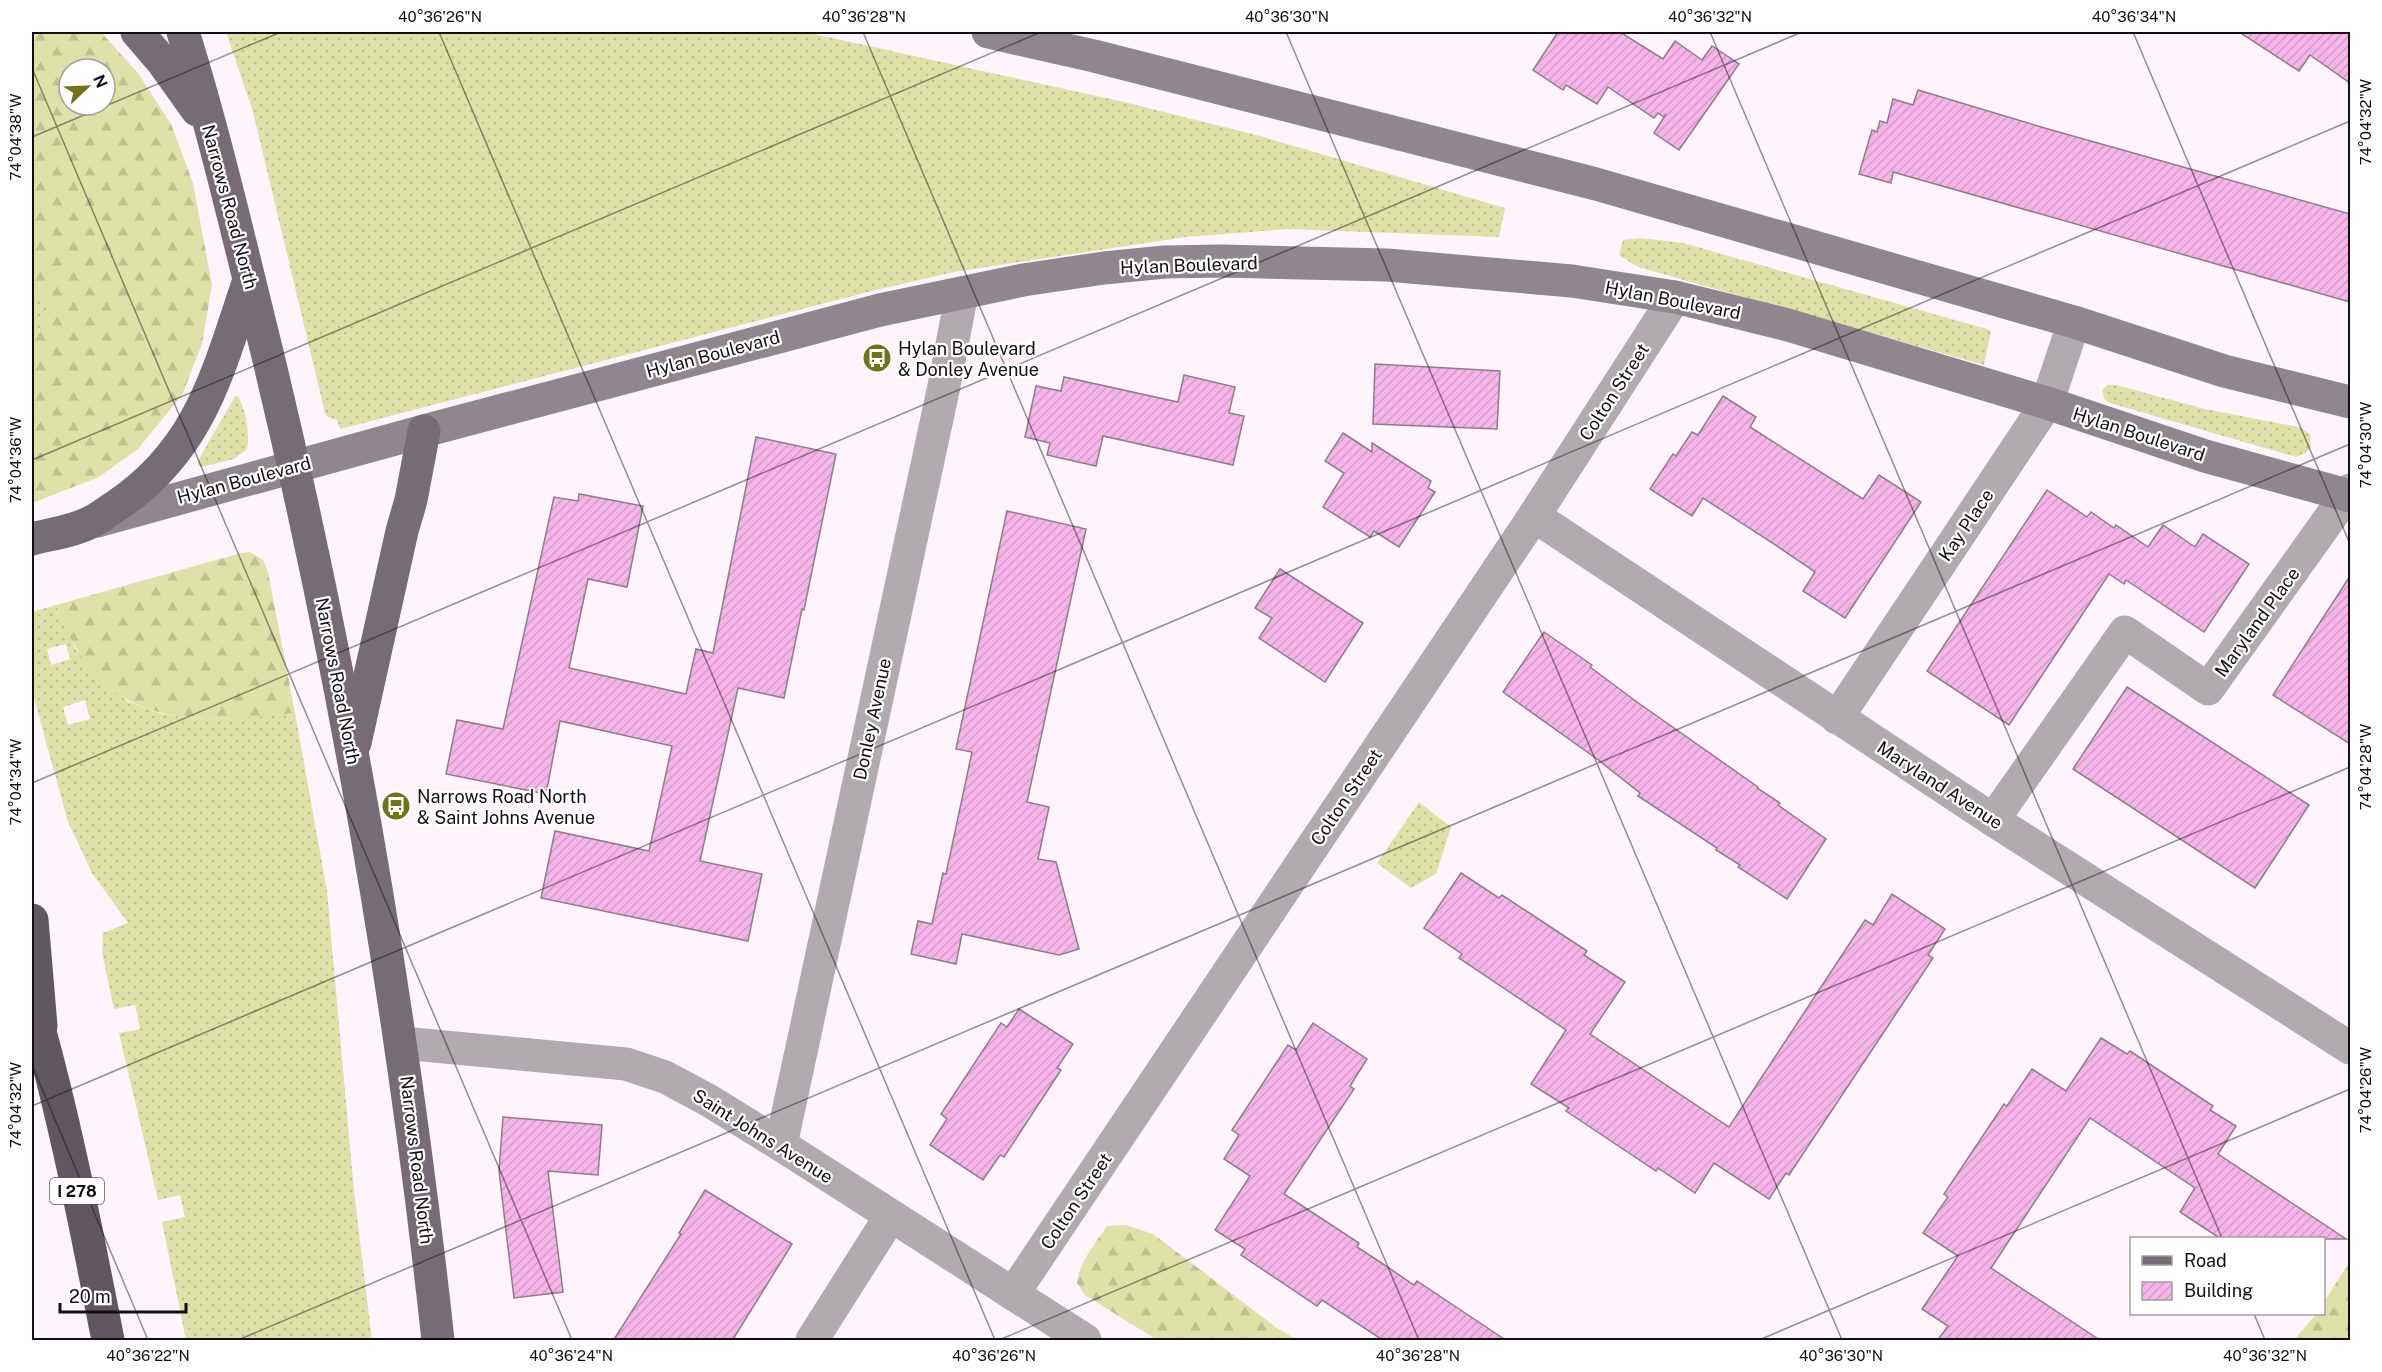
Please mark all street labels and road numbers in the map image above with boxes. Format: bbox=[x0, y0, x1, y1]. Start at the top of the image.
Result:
street label: Narrows Road North bbox=[198, 122, 262, 292]
street label: Hylan Boulevard bbox=[1120, 252, 1258, 278]
street label: Hylan Boulevard bbox=[1603, 277, 1743, 323]
street label: Hylan Boulevard bbox=[644, 326, 782, 382]
street label: Colton Street bbox=[1575, 339, 1653, 445]
street label: Hylan Boulevard bbox=[2070, 403, 2208, 465]
street label: Hylan Boulevard bbox=[175, 452, 313, 508]
street label: Kay Place bbox=[1934, 485, 1998, 565]
street label: Maryland Place bbox=[2210, 563, 2304, 681]
street label: Narrows Road North bbox=[312, 596, 364, 766]
street label: Donley Avenue bbox=[849, 656, 895, 782]
street label: Maryland Avenue bbox=[1873, 737, 2007, 833]
street label: Colton Street bbox=[1306, 745, 1386, 849]
street label: Narrows Road North bbox=[396, 1075, 438, 1245]
street label: Saint Johns Avenue bbox=[689, 1084, 837, 1188]
street label: Colton Street bbox=[1036, 1149, 1116, 1253]
road number: I 278 bbox=[50, 1178, 104, 1204]

